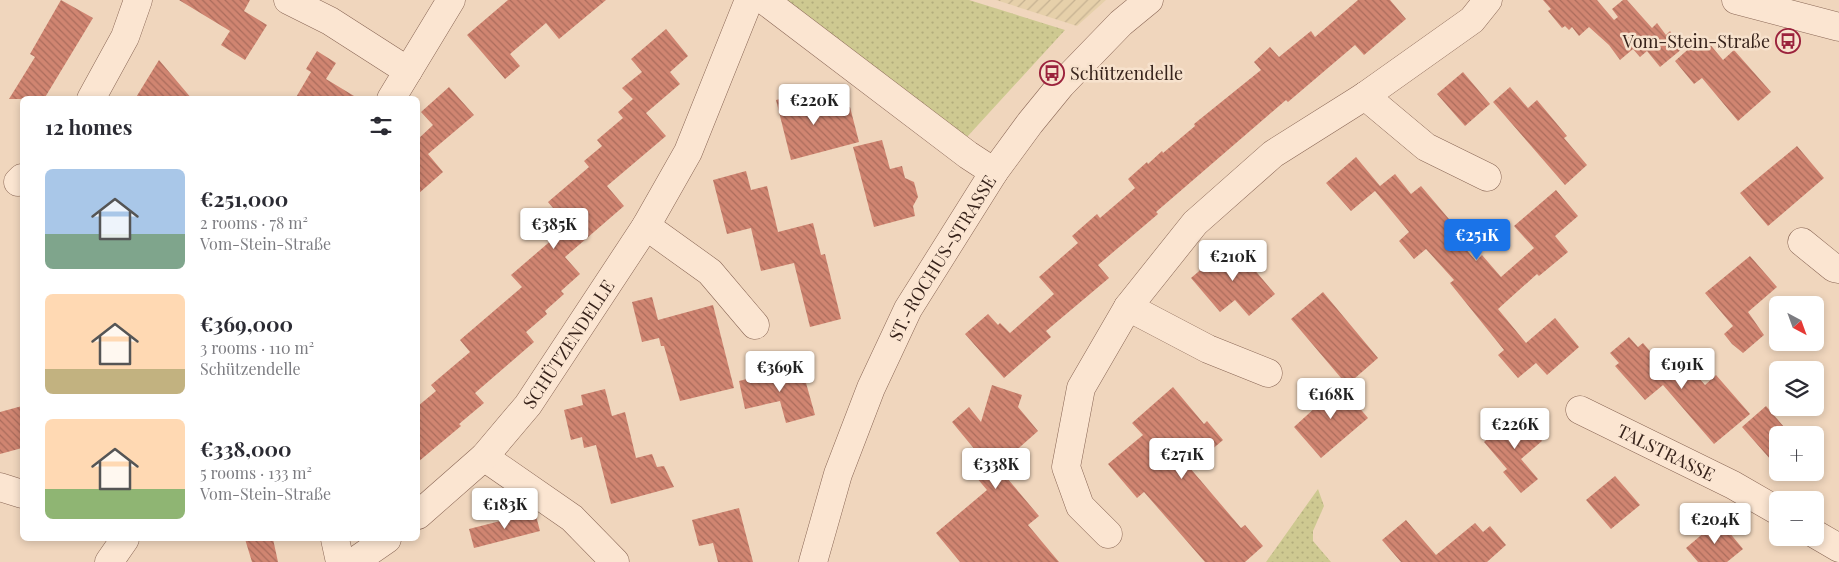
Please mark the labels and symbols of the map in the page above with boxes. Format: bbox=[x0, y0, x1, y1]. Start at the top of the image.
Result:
bus stop icon: Vom-Stein-Straße bbox=[1775, 28, 1801, 54]
place label: Vom-Stein-Straße bbox=[1621, 29, 1770, 53]
bus stop icon: Schützendelle bbox=[1039, 60, 1065, 86]
place label: Schützendelle bbox=[1070, 61, 1183, 85]
pin: €220K bbox=[779, 84, 849, 126]
street label: ST.-ROCHUS-STRASSE bbox=[883, 170, 1001, 345]
pin: €385K bbox=[519, 208, 589, 250]
pin: €251K bbox=[1442, 218, 1512, 261]
pin: €210K bbox=[1198, 240, 1268, 282]
street label: SCHÜTZENDELLE bbox=[517, 275, 619, 413]
north arrow bbox=[1769, 296, 1824, 351]
pin: €191K bbox=[1647, 348, 1717, 390]
pin: €369K bbox=[745, 350, 815, 393]
pin: €168K bbox=[1296, 378, 1366, 420]
pin: €226K bbox=[1480, 408, 1550, 450]
street label: TALSTRASSE bbox=[1613, 418, 1719, 486]
pin: €271K bbox=[1147, 438, 1217, 480]
pin: €338K bbox=[961, 448, 1031, 490]
pin: €183K bbox=[470, 488, 540, 530]
pin: €204K bbox=[1680, 502, 1750, 545]

